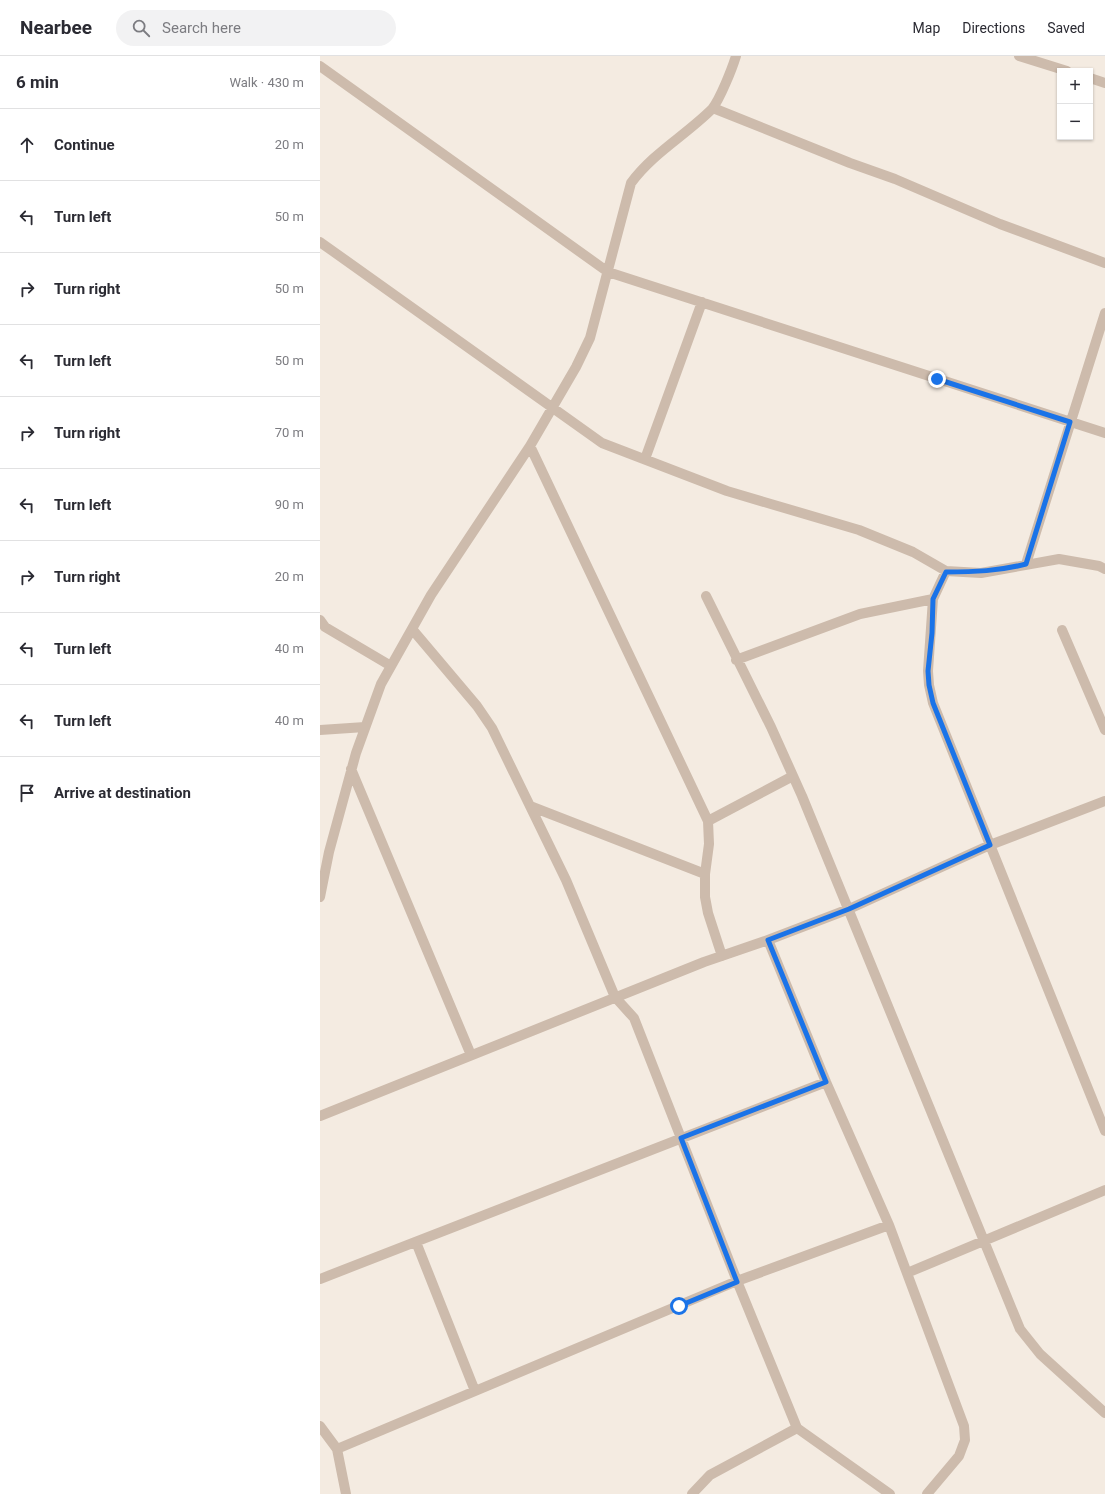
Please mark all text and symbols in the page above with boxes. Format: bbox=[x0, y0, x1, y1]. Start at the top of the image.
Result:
search box bbox=[116, 10, 396, 46]
text: Nearbee bbox=[20, 16, 92, 39]
icon: search bbox=[130, 17, 152, 39]
text: Search here bbox=[162, 19, 241, 37]
text: Map bbox=[913, 20, 940, 36]
text: Directions bbox=[962, 20, 1025, 36]
text: Saved bbox=[1047, 20, 1085, 36]
map controls bbox=[1057, 68, 1093, 140]
button: + bbox=[1057, 68, 1093, 104]
text: 6 min bbox=[16, 72, 59, 92]
text: Walk · 430 m bbox=[229, 75, 304, 90]
button: − bbox=[1057, 104, 1093, 140]
icon: ahead bbox=[16, 134, 38, 156]
text: Continue bbox=[54, 136, 115, 154]
text: 20 m bbox=[275, 137, 304, 152]
icon: left bbox=[16, 206, 38, 228]
text: Turn left bbox=[54, 208, 111, 226]
text: 50 m bbox=[275, 209, 304, 224]
icon: right bbox=[16, 278, 38, 300]
text: Turn right bbox=[54, 280, 120, 298]
text: 50 m bbox=[275, 281, 304, 296]
icon: left bbox=[16, 350, 38, 372]
text: Turn left bbox=[54, 352, 111, 370]
text: 50 m bbox=[275, 353, 304, 368]
route end bbox=[928, 370, 946, 388]
icon: right bbox=[16, 422, 38, 444]
text: Turn right bbox=[54, 424, 120, 442]
text: 70 m bbox=[275, 425, 304, 440]
icon: left bbox=[16, 494, 38, 516]
text: Turn left bbox=[54, 496, 111, 514]
text: 90 m bbox=[275, 497, 304, 512]
icon: right bbox=[16, 566, 38, 588]
text: Turn right bbox=[54, 568, 120, 586]
text: 20 m bbox=[275, 569, 304, 584]
icon: left bbox=[16, 638, 38, 660]
text: Turn left bbox=[54, 640, 111, 658]
text: 40 m bbox=[275, 641, 304, 656]
icon: left bbox=[16, 710, 38, 732]
text: Turn left bbox=[54, 712, 111, 730]
text: 40 m bbox=[275, 713, 304, 728]
icon: arrive bbox=[16, 782, 38, 804]
text: Arrive at destination bbox=[54, 784, 191, 802]
route start bbox=[670, 1297, 688, 1315]

